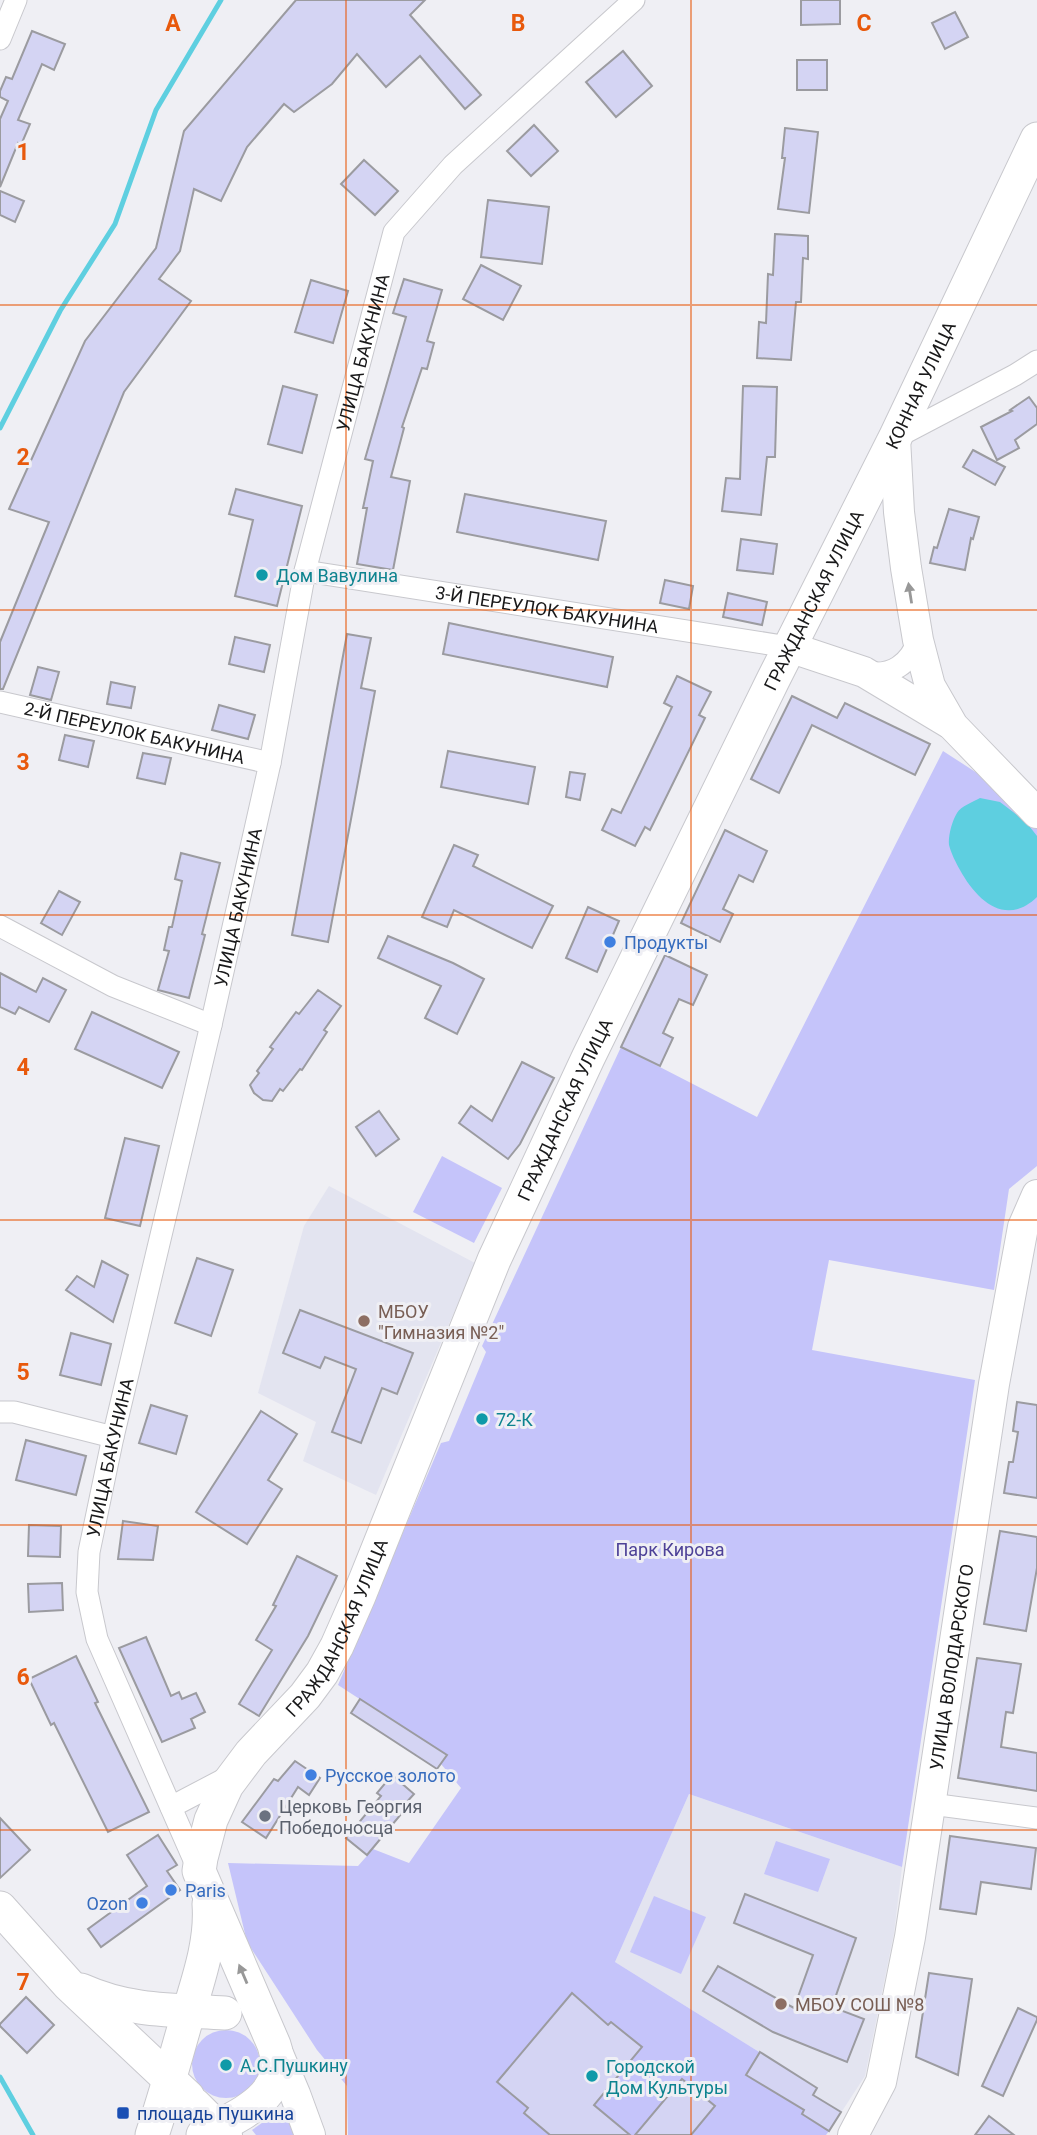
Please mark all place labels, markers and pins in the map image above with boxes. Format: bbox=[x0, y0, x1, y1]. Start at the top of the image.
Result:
place label: Дом Вавулина bbox=[276, 565, 398, 586]
marker: Дом Вавулина bbox=[254, 567, 270, 583]
place label: Продукты bbox=[624, 932, 708, 953]
marker: Продукты bbox=[602, 934, 618, 950]
place label: МБОУ "Гимназия №2" bbox=[378, 1301, 504, 1343]
marker: МБОУ "Гимназия №2" bbox=[356, 1313, 372, 1329]
place label: 72-К bbox=[496, 1409, 533, 1430]
marker: 72-К bbox=[474, 1411, 490, 1427]
place label: Русское золото bbox=[325, 1765, 456, 1786]
marker: Русское золото bbox=[303, 1767, 319, 1783]
place label: Церковь Георгия Победоносца bbox=[279, 1796, 422, 1838]
marker: Церковь Георгия Победоносца bbox=[257, 1808, 273, 1824]
place label: Paris bbox=[185, 1880, 226, 1901]
marker: Paris bbox=[163, 1882, 179, 1898]
place label: Ozon bbox=[87, 1893, 128, 1914]
marker: Ozon bbox=[134, 1895, 150, 1911]
place label: МБОУ СОШ №8 bbox=[795, 1994, 924, 2015]
marker: МБОУ СОШ №8 bbox=[773, 1996, 789, 2012]
place label: А.С.Пушкину bbox=[240, 2055, 348, 2076]
place label: Городской Дом Культуры bbox=[606, 2056, 728, 2098]
marker: А.С.Пушкину bbox=[218, 2057, 234, 2073]
marker: Городской Дом Культуры bbox=[584, 2068, 600, 2084]
place label: площадь Пушкина bbox=[137, 2103, 294, 2124]
marker: площадь Пушкина bbox=[115, 2105, 131, 2121]

